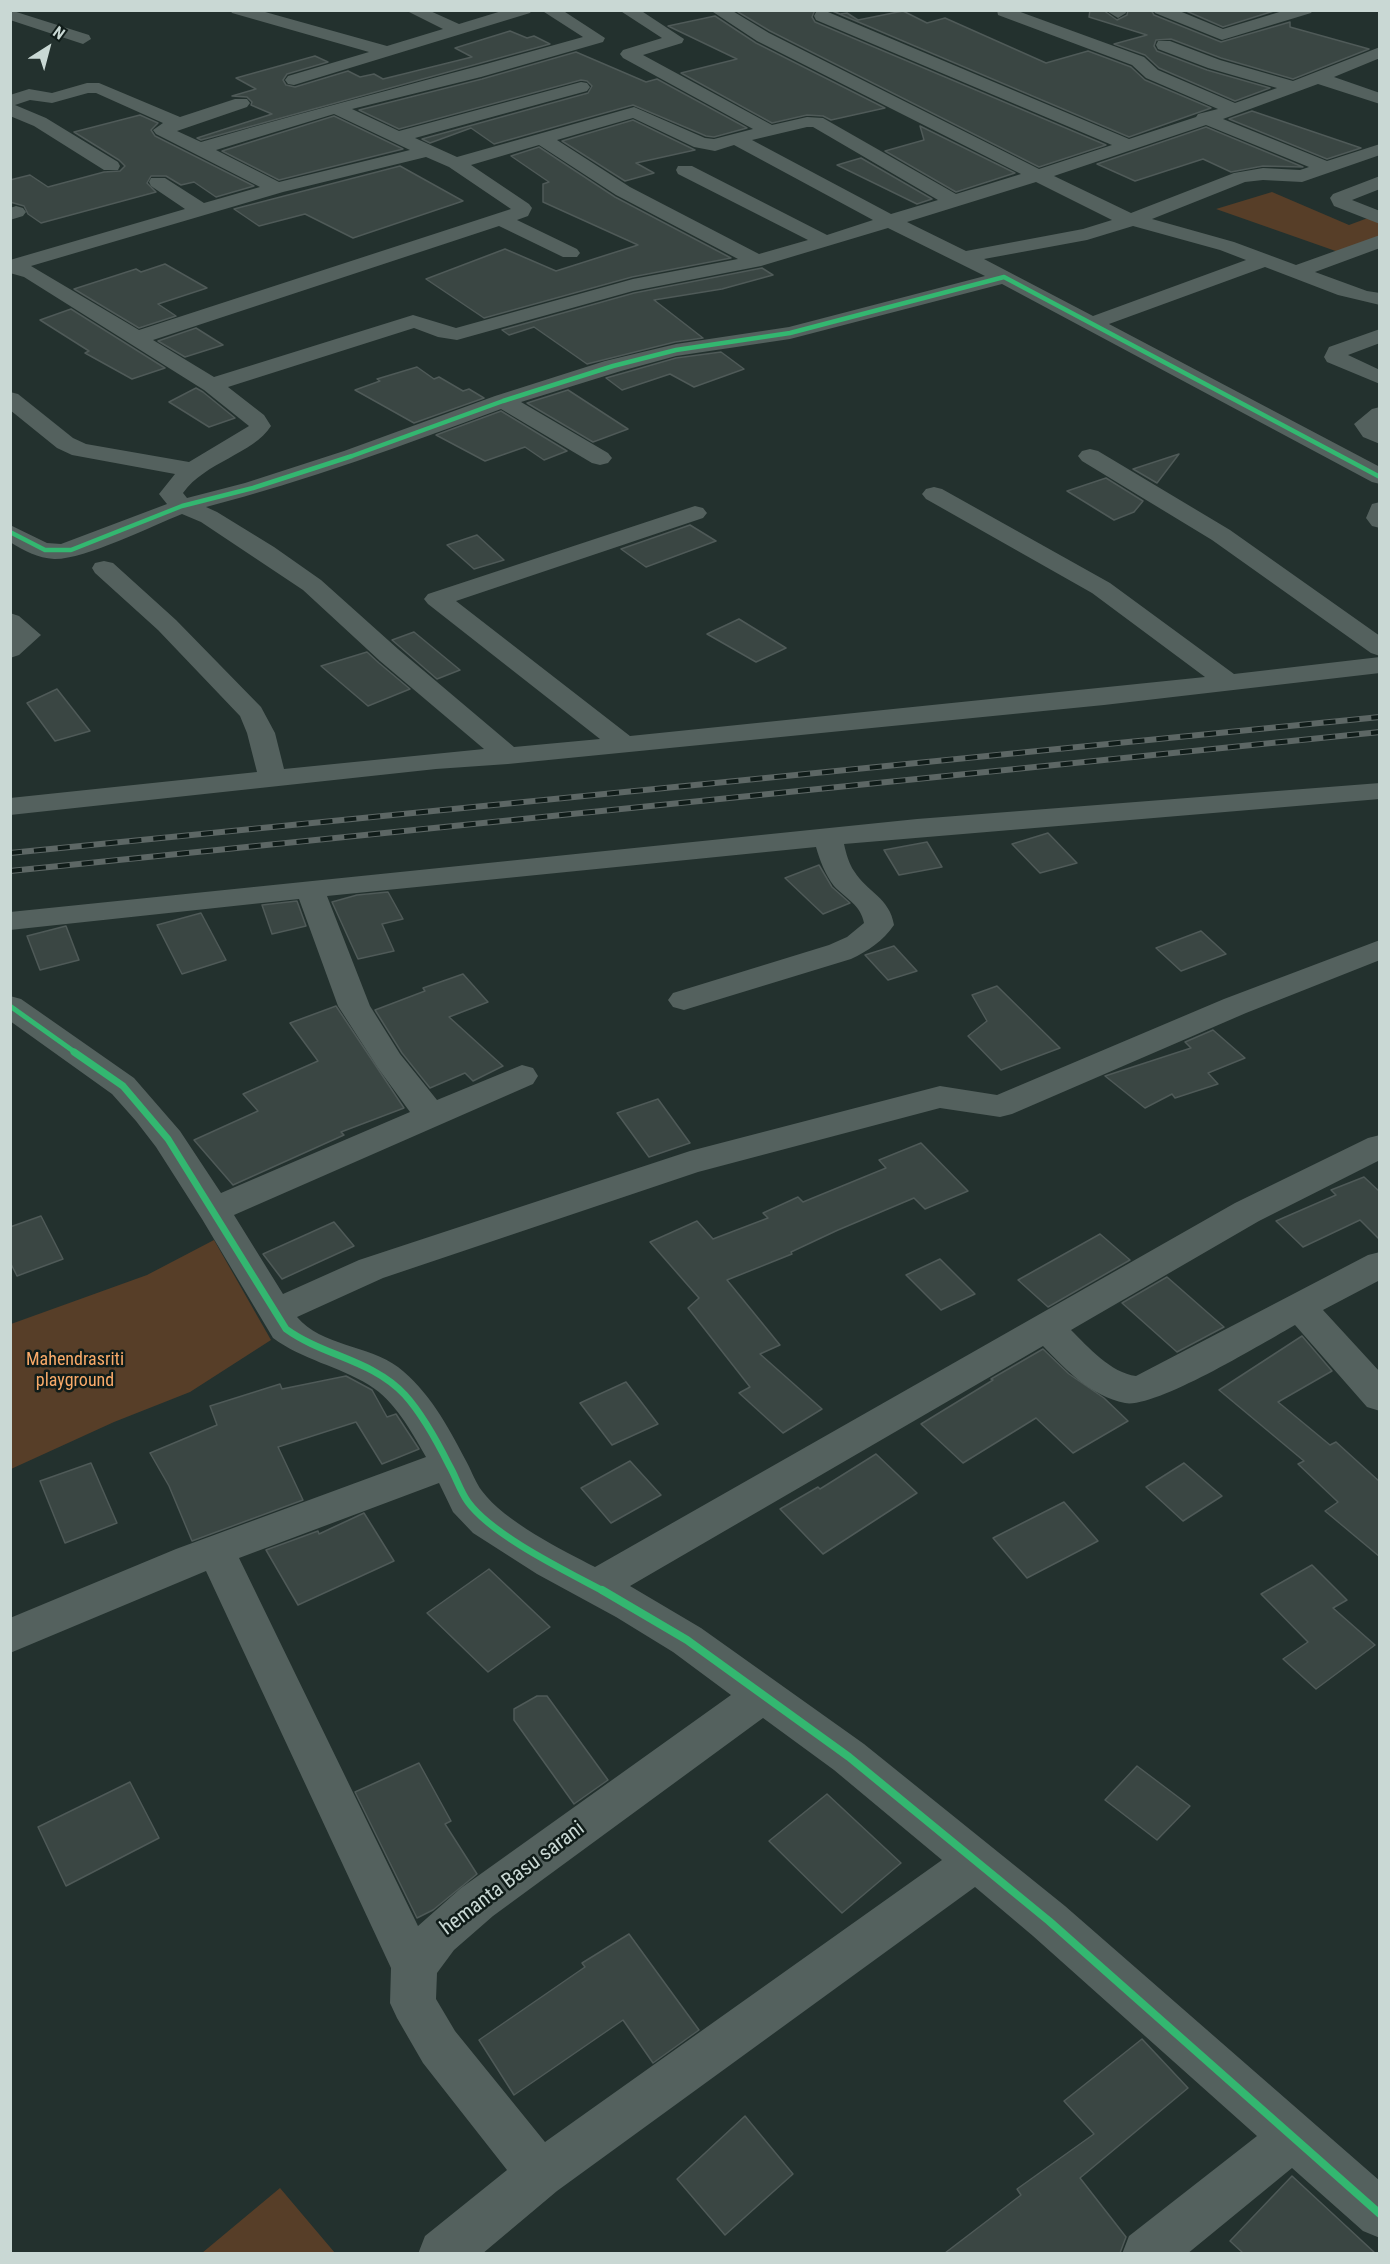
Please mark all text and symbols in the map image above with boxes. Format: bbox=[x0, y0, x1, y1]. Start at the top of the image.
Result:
north arrow bbox=[18, 18, 78, 78]
text: N bbox=[49, 22, 68, 44]
park label: Mahendrasriti playground bbox=[26, 1349, 124, 1392]
street label: hemanta Basu sarani bbox=[436, 1817, 590, 1941]

